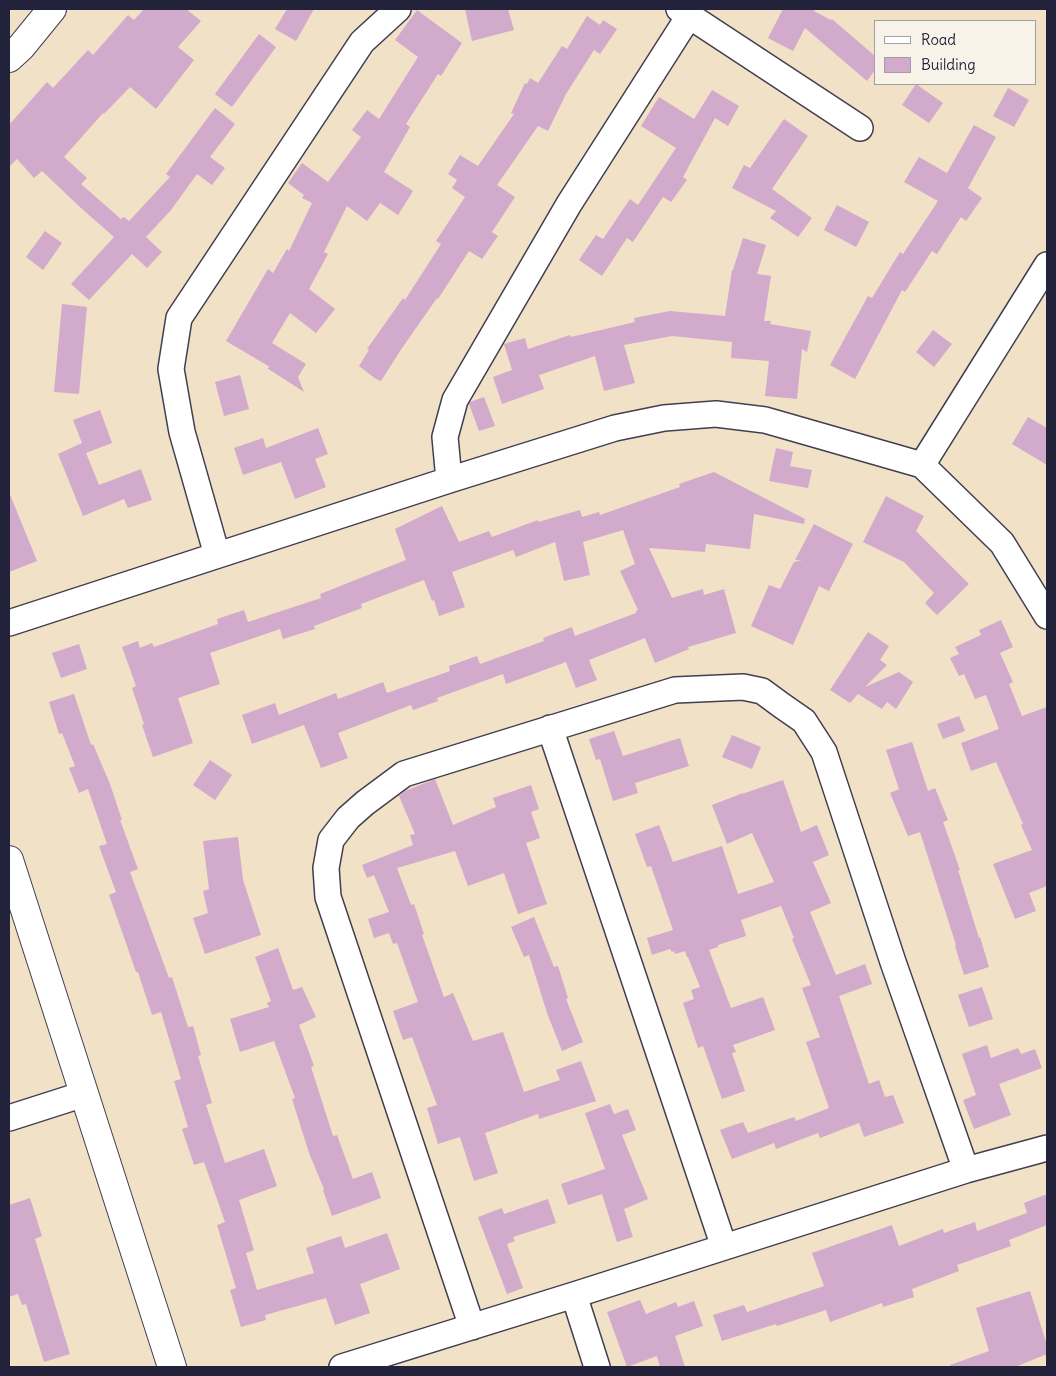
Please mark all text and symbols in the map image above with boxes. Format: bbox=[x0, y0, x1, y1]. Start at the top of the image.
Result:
legend bbox=[874, 20, 1036, 85]
text: Road bbox=[921, 30, 956, 49]
text: Building bbox=[921, 55, 976, 74]

